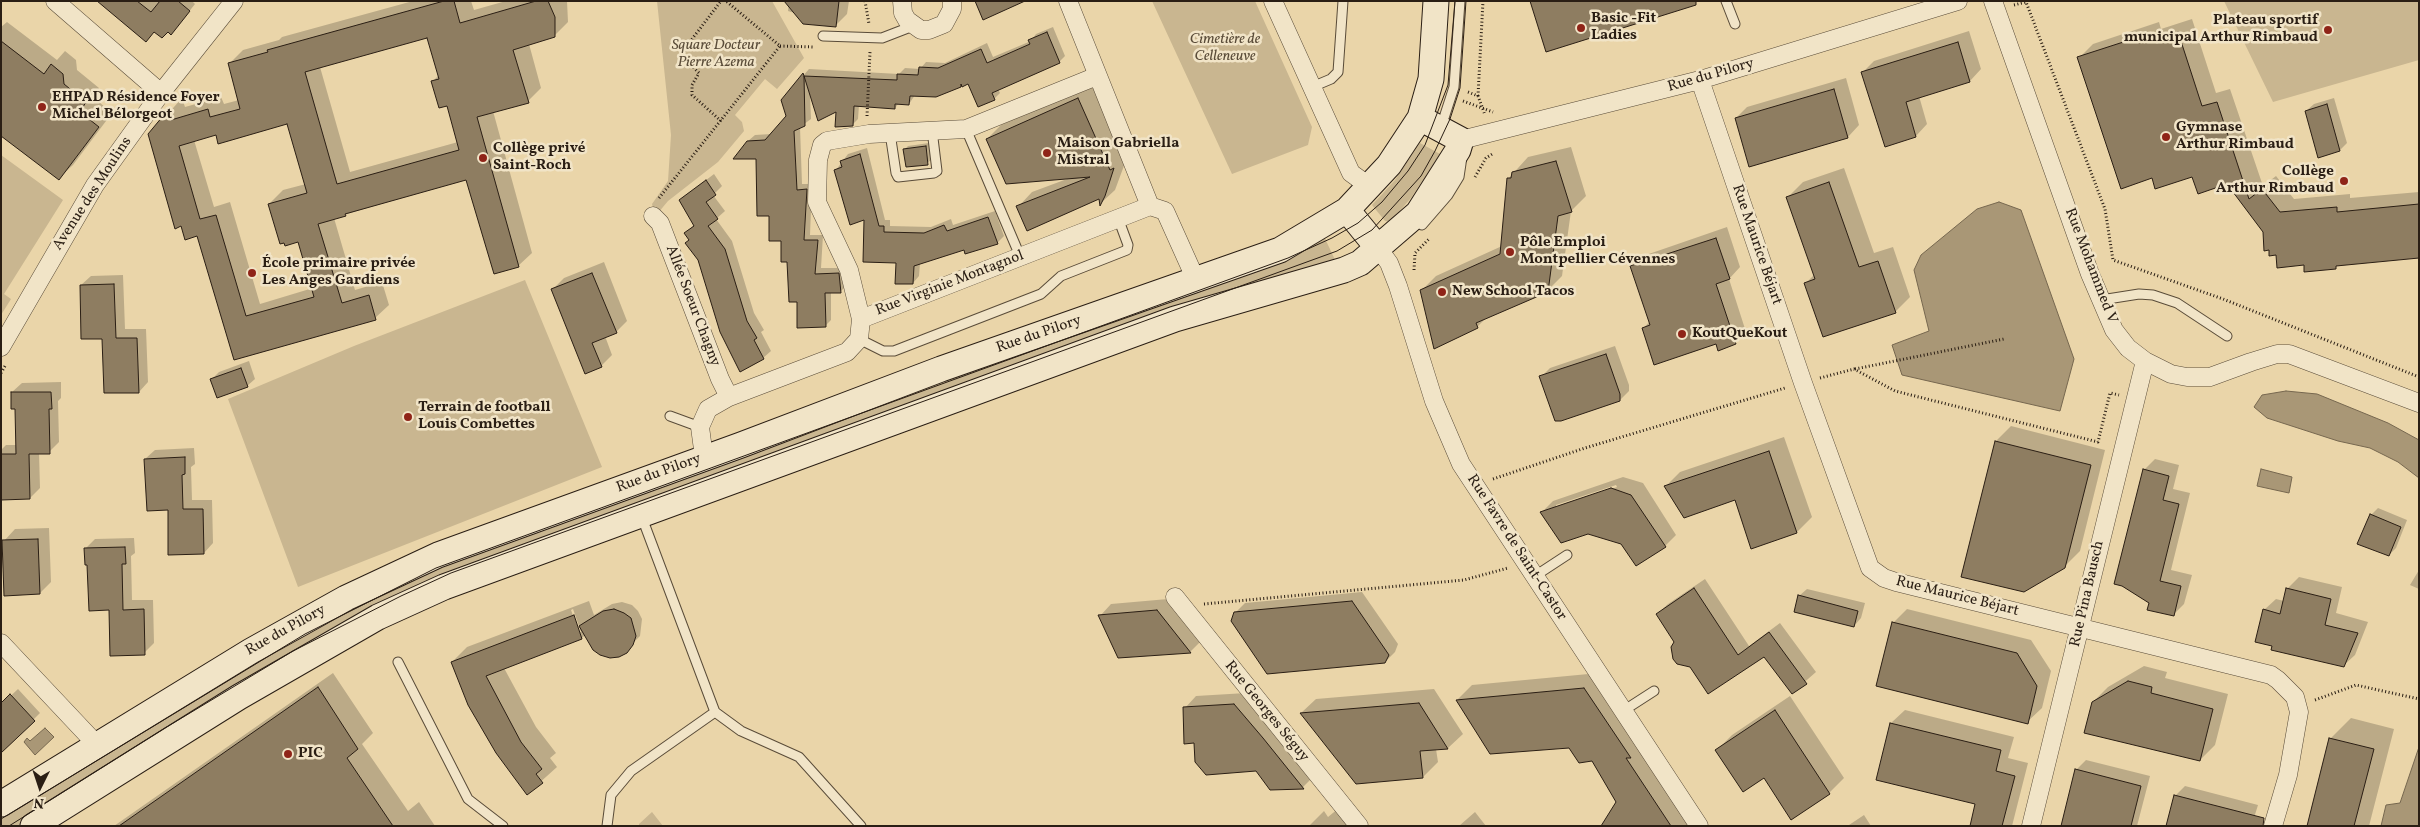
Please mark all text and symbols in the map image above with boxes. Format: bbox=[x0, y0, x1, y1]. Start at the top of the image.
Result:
place label: Basic -Fit Ladies bbox=[1591, 10, 1656, 45]
place label: Plateau sportif municipal Arthur Rimbaud bbox=[2124, 12, 2318, 47]
marker: Basic -Fit Ladies bbox=[1575, 22, 1587, 34]
marker: Plateau sportif municipal Arthur Rimbaud bbox=[2322, 24, 2334, 36]
park label: Cimetière de Celleneuve bbox=[1190, 31, 1260, 66]
park label: Square Docteur Pierre Azema bbox=[672, 37, 760, 72]
street label: Rue du Pilory bbox=[1666, 55, 1756, 97]
place label: EHPAD Résidence Foyer Michel Bélorgeot bbox=[52, 89, 220, 124]
marker: EHPAD Résidence Foyer Michel Bélorgeot bbox=[36, 101, 48, 113]
place label: Gymnase Arthur Rimbaud bbox=[2176, 119, 2294, 154]
marker: Gymnase Arthur Rimbaud bbox=[2160, 131, 2172, 143]
street label: Avenue des Moulins bbox=[50, 134, 136, 254]
place label: Maison Gabriella Mistral bbox=[1057, 135, 1179, 170]
place label: Collège privé Saint-Roch bbox=[493, 140, 586, 175]
marker: Maison Gabriella Mistral bbox=[1041, 147, 1053, 159]
marker: Collège privé Saint-Roch bbox=[477, 152, 489, 164]
place label: Collège Arthur Rimbaud bbox=[2216, 163, 2334, 198]
marker: Collège Arthur Rimbaud bbox=[2338, 175, 2350, 187]
street label: Rue Maurice Béjart bbox=[1727, 182, 1785, 308]
street label: Rue Mohammed V bbox=[2060, 206, 2120, 326]
place label: Pôle Emploi Montpellier Cévennes bbox=[1520, 234, 1675, 269]
street label: Allée Soeur Chagny bbox=[661, 243, 723, 369]
marker: Pôle Emploi Montpellier Cévennes bbox=[1504, 246, 1516, 258]
street label: Rue Virginie Montagnol bbox=[873, 247, 1027, 321]
place label: École primaire privée Les Anges Gardiens bbox=[262, 255, 415, 290]
marker: École primaire privée Les Anges Gardiens bbox=[246, 267, 258, 279]
place label: New School Tacos bbox=[1452, 283, 1575, 301]
marker: New School Tacos bbox=[1436, 286, 1448, 298]
street label: Rue du Pilory bbox=[994, 312, 1084, 358]
place label: KoutQueKout bbox=[1692, 325, 1787, 343]
marker: KoutQueKout bbox=[1676, 328, 1688, 340]
place label: Terrain de football Louis Combettes bbox=[418, 399, 551, 434]
marker: Terrain de football Louis Combettes bbox=[402, 411, 414, 423]
street label: Rue du Pilory bbox=[614, 450, 704, 498]
street label: Rue Favre de Saint-Castor bbox=[1462, 472, 1570, 624]
street label: Rue Pina Bausch bbox=[2067, 539, 2109, 649]
street label: Rue Maurice Béjart bbox=[1894, 573, 2020, 621]
street label: Rue du Pilory bbox=[243, 602, 329, 660]
street label: Rue Georges Séguy bbox=[1220, 658, 1312, 766]
place label: PIC bbox=[298, 745, 323, 763]
marker: PIC bbox=[282, 748, 294, 760]
north arrow bbox=[15, 762, 65, 812]
text: N bbox=[33, 793, 45, 812]

